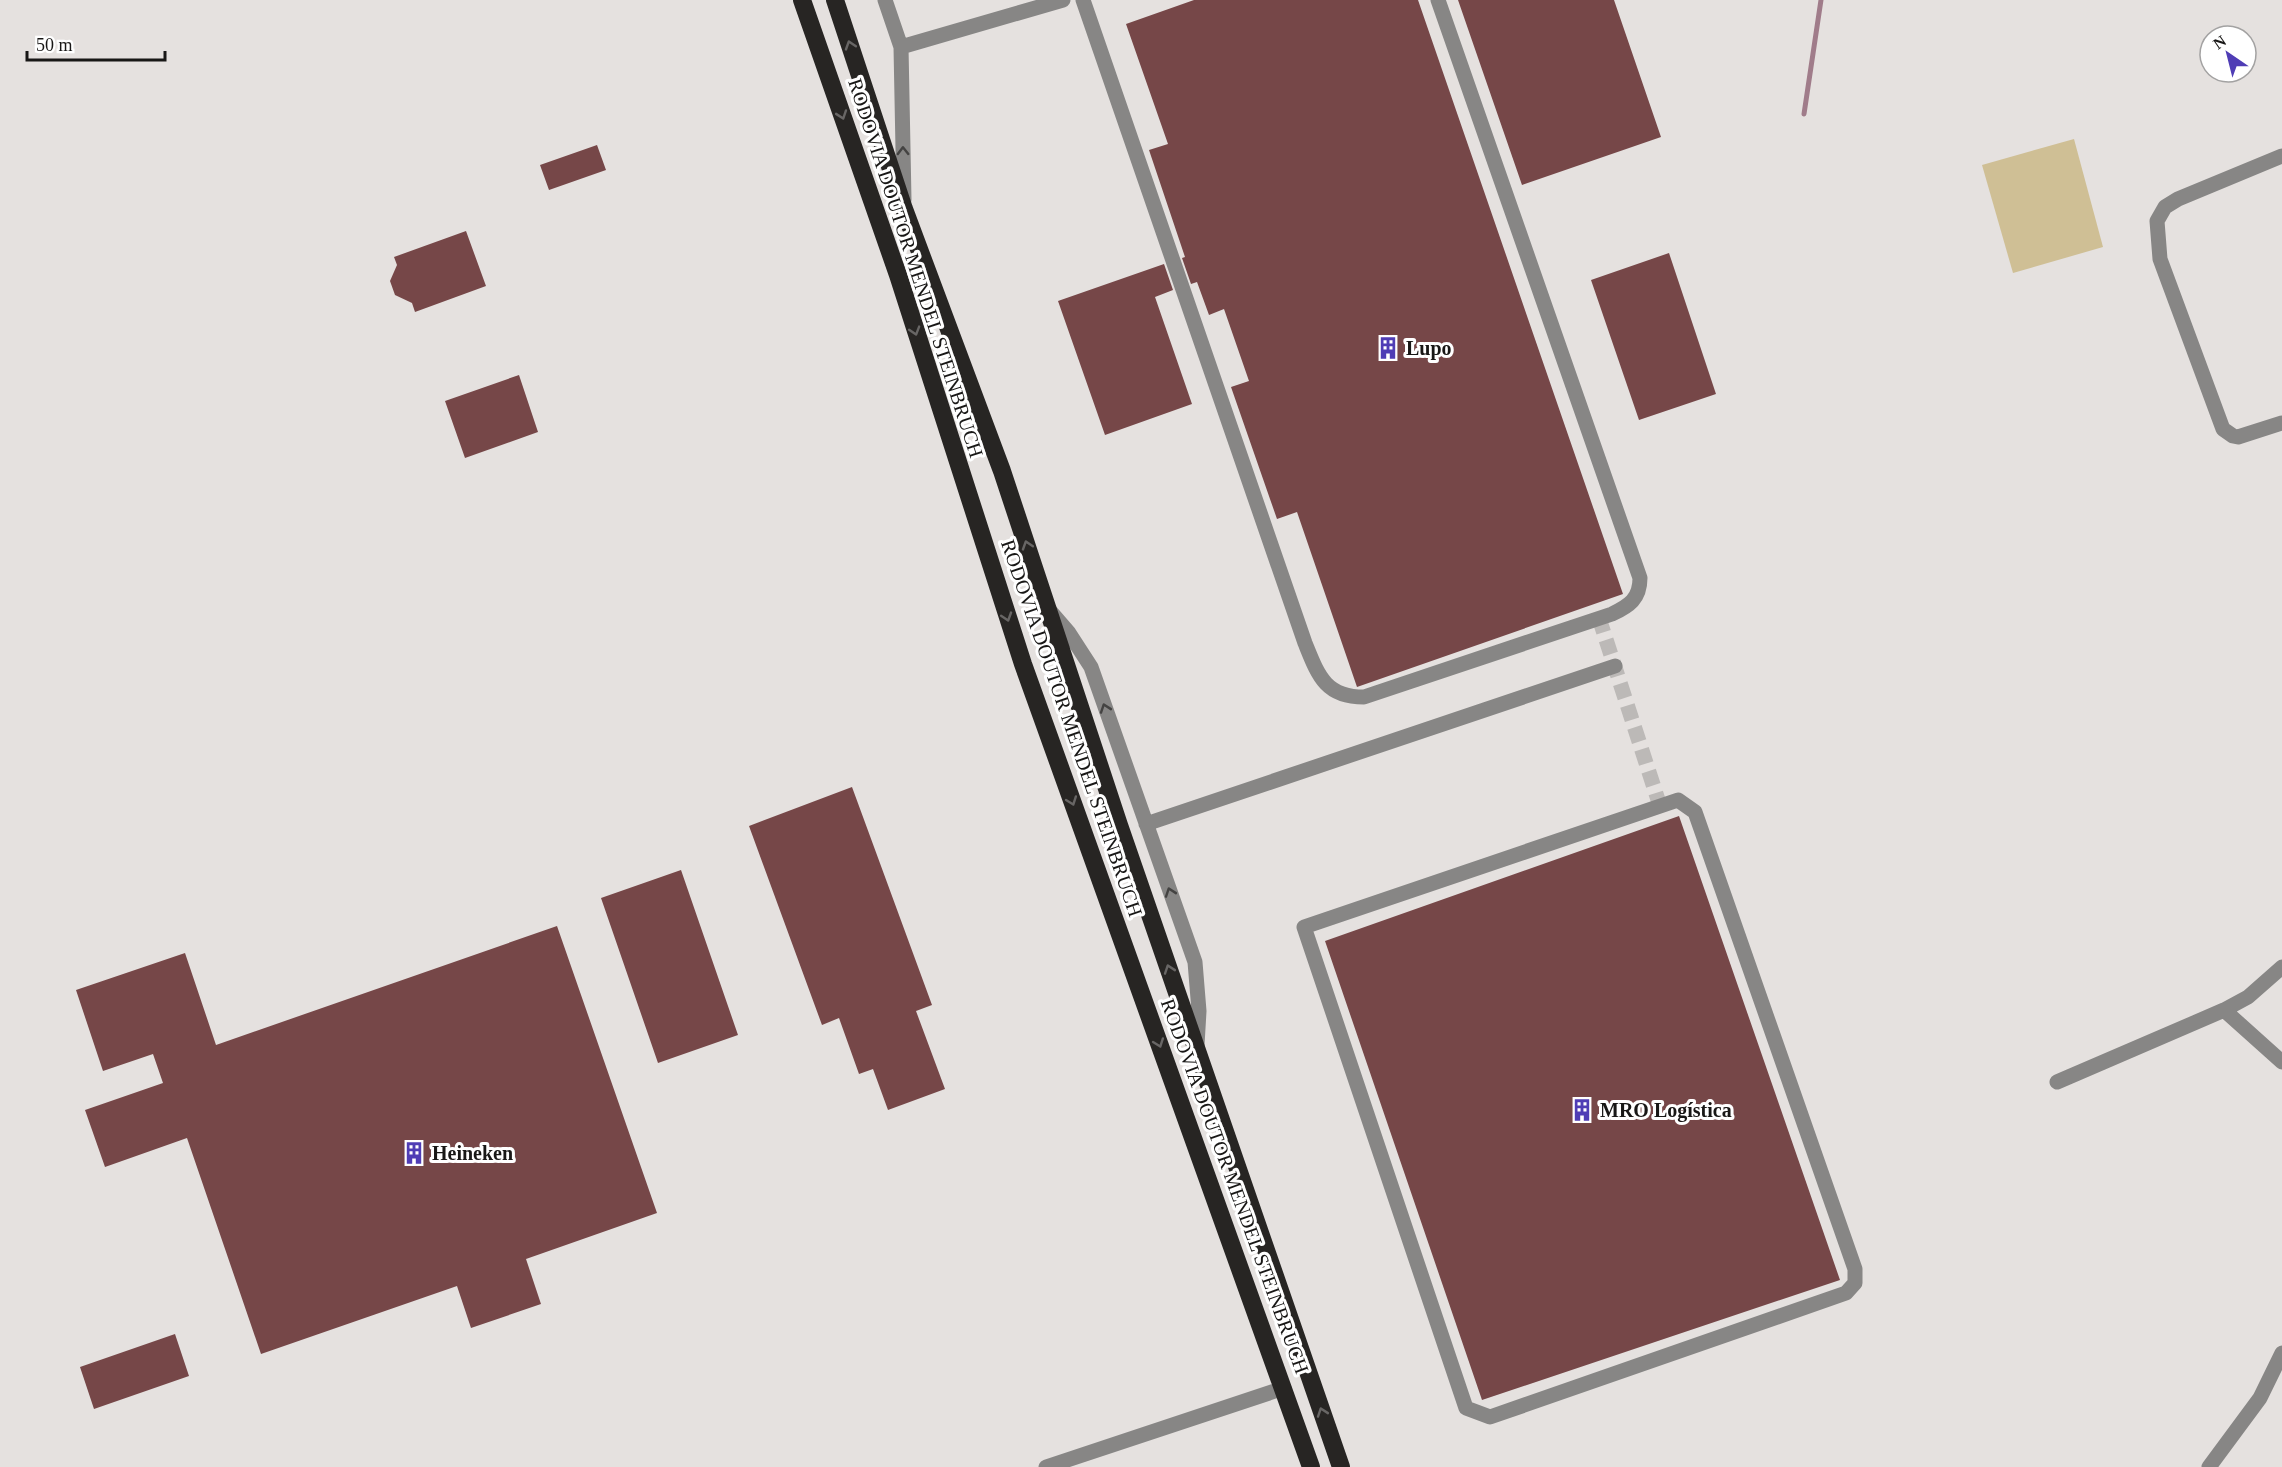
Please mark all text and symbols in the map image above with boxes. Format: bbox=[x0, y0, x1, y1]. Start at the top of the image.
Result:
scale bar bbox=[27, 24, 165, 62]
north arrow bbox=[2198, 24, 2258, 84]
text: N bbox=[2210, 32, 2230, 52]
text: 50 m bbox=[36, 35, 73, 55]
one-way arrow bbox=[844, 40, 857, 51]
street label: RODOVIA DOUTOR MENDEL STEINBRUCH bbox=[844, 76, 988, 460]
one-way arrow bbox=[835, 109, 848, 120]
one-way arrow bbox=[897, 146, 909, 155]
one-way arrow bbox=[908, 325, 920, 336]
building icon: Lupo bbox=[1375, 335, 1401, 361]
place label: Lupo bbox=[1406, 337, 1452, 360]
street label: RODOVIA DOUTOR MENDEL STEINBRUCH bbox=[997, 537, 1147, 919]
one-way arrow bbox=[1022, 540, 1035, 551]
one-way arrow bbox=[1000, 611, 1012, 622]
one-way arrow bbox=[1099, 703, 1112, 714]
one-way arrow bbox=[1064, 795, 1077, 806]
one-way arrow bbox=[1164, 887, 1177, 898]
one-way arrow bbox=[1163, 964, 1176, 975]
street label: RODOVIA DOUTOR MENDEL STEINBRUCH bbox=[1157, 996, 1313, 1376]
one-way arrow bbox=[1152, 1038, 1165, 1048]
building icon: MRO Logística bbox=[1569, 1097, 1595, 1123]
place label: MRO Logística bbox=[1600, 1099, 1732, 1122]
building icon: Heineken bbox=[401, 1140, 427, 1166]
place label: Heineken bbox=[432, 1142, 513, 1164]
one-way arrow bbox=[1316, 1407, 1329, 1418]

